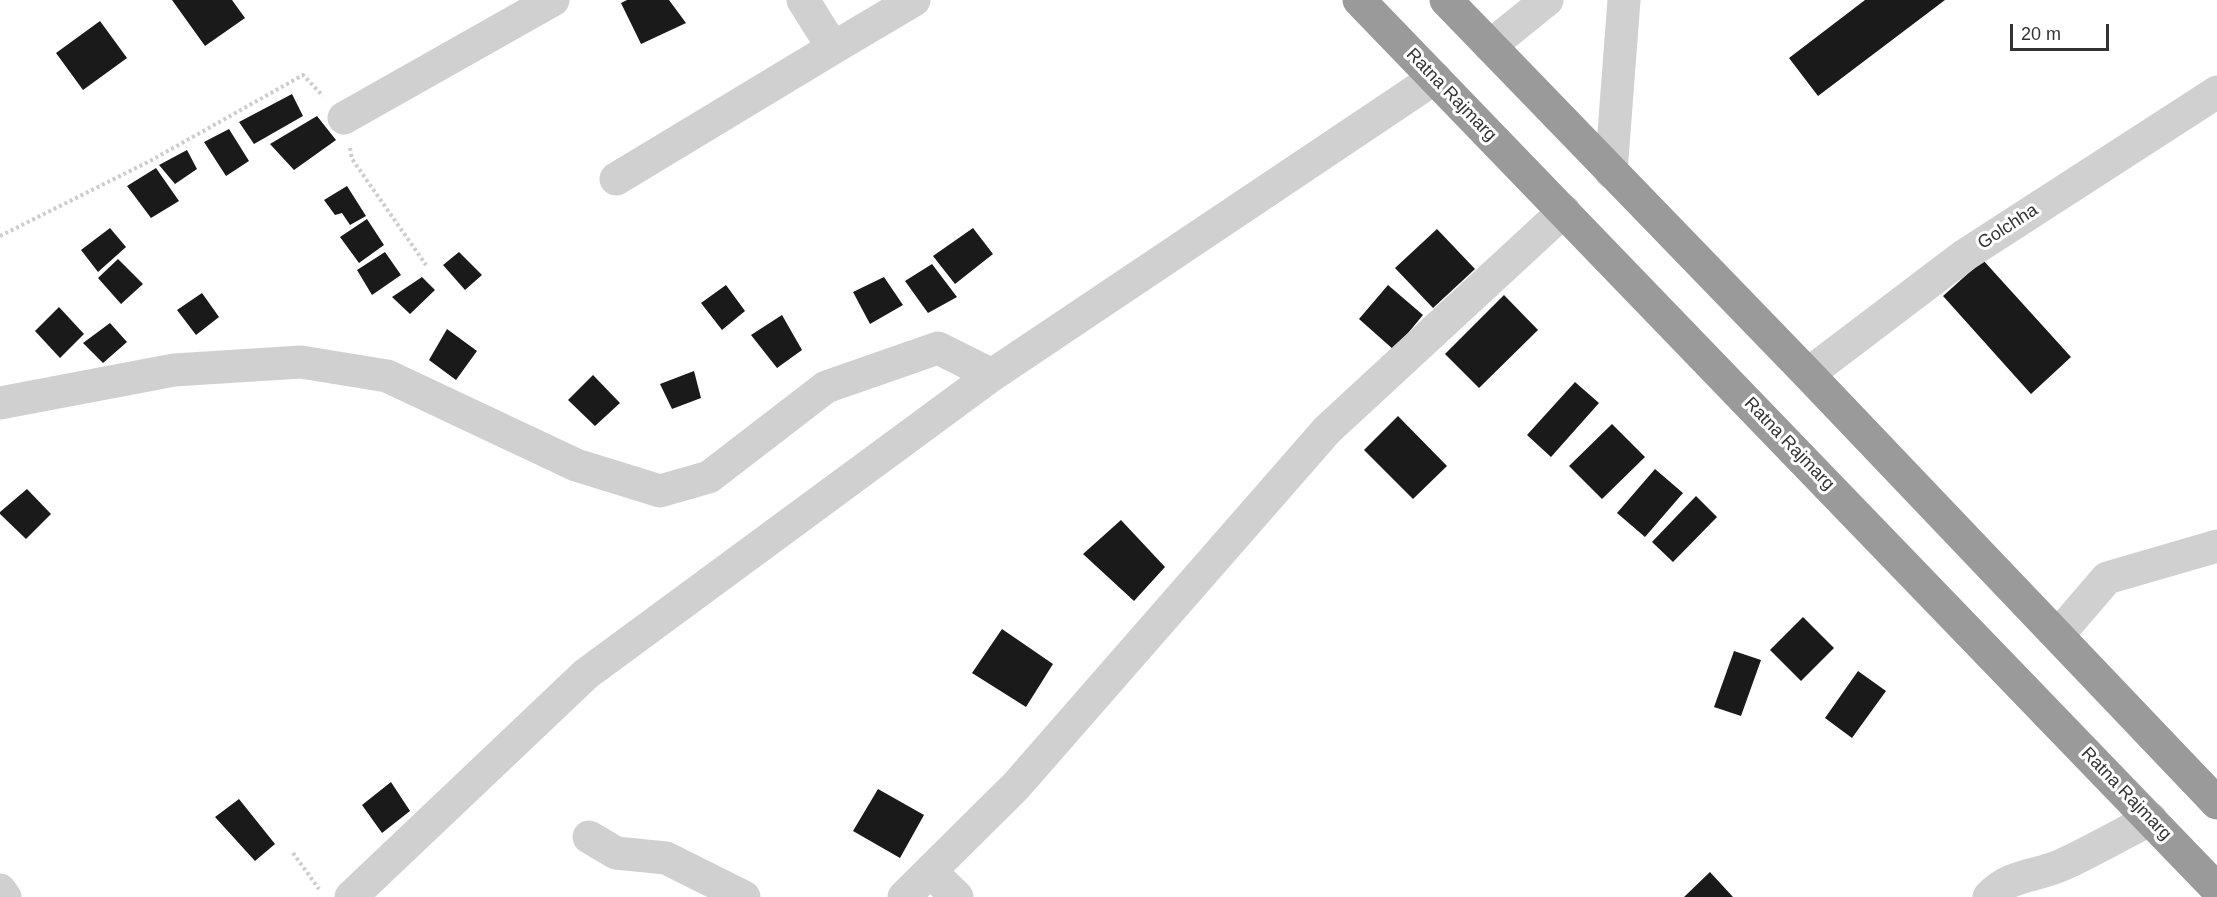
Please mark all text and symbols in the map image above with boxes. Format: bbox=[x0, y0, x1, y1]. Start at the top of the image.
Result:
scale bar bbox=[2013, 12, 2112, 50]
text: 20 m bbox=[2021, 24, 2061, 44]
street label: Ratna Rajmarg bbox=[1401, 44, 1501, 146]
street label: Golchha bbox=[1974, 200, 2042, 254]
street label: Ratna Rajmarg bbox=[1739, 393, 1839, 495]
street label: Ratna Rajmarg bbox=[2076, 743, 2176, 845]

